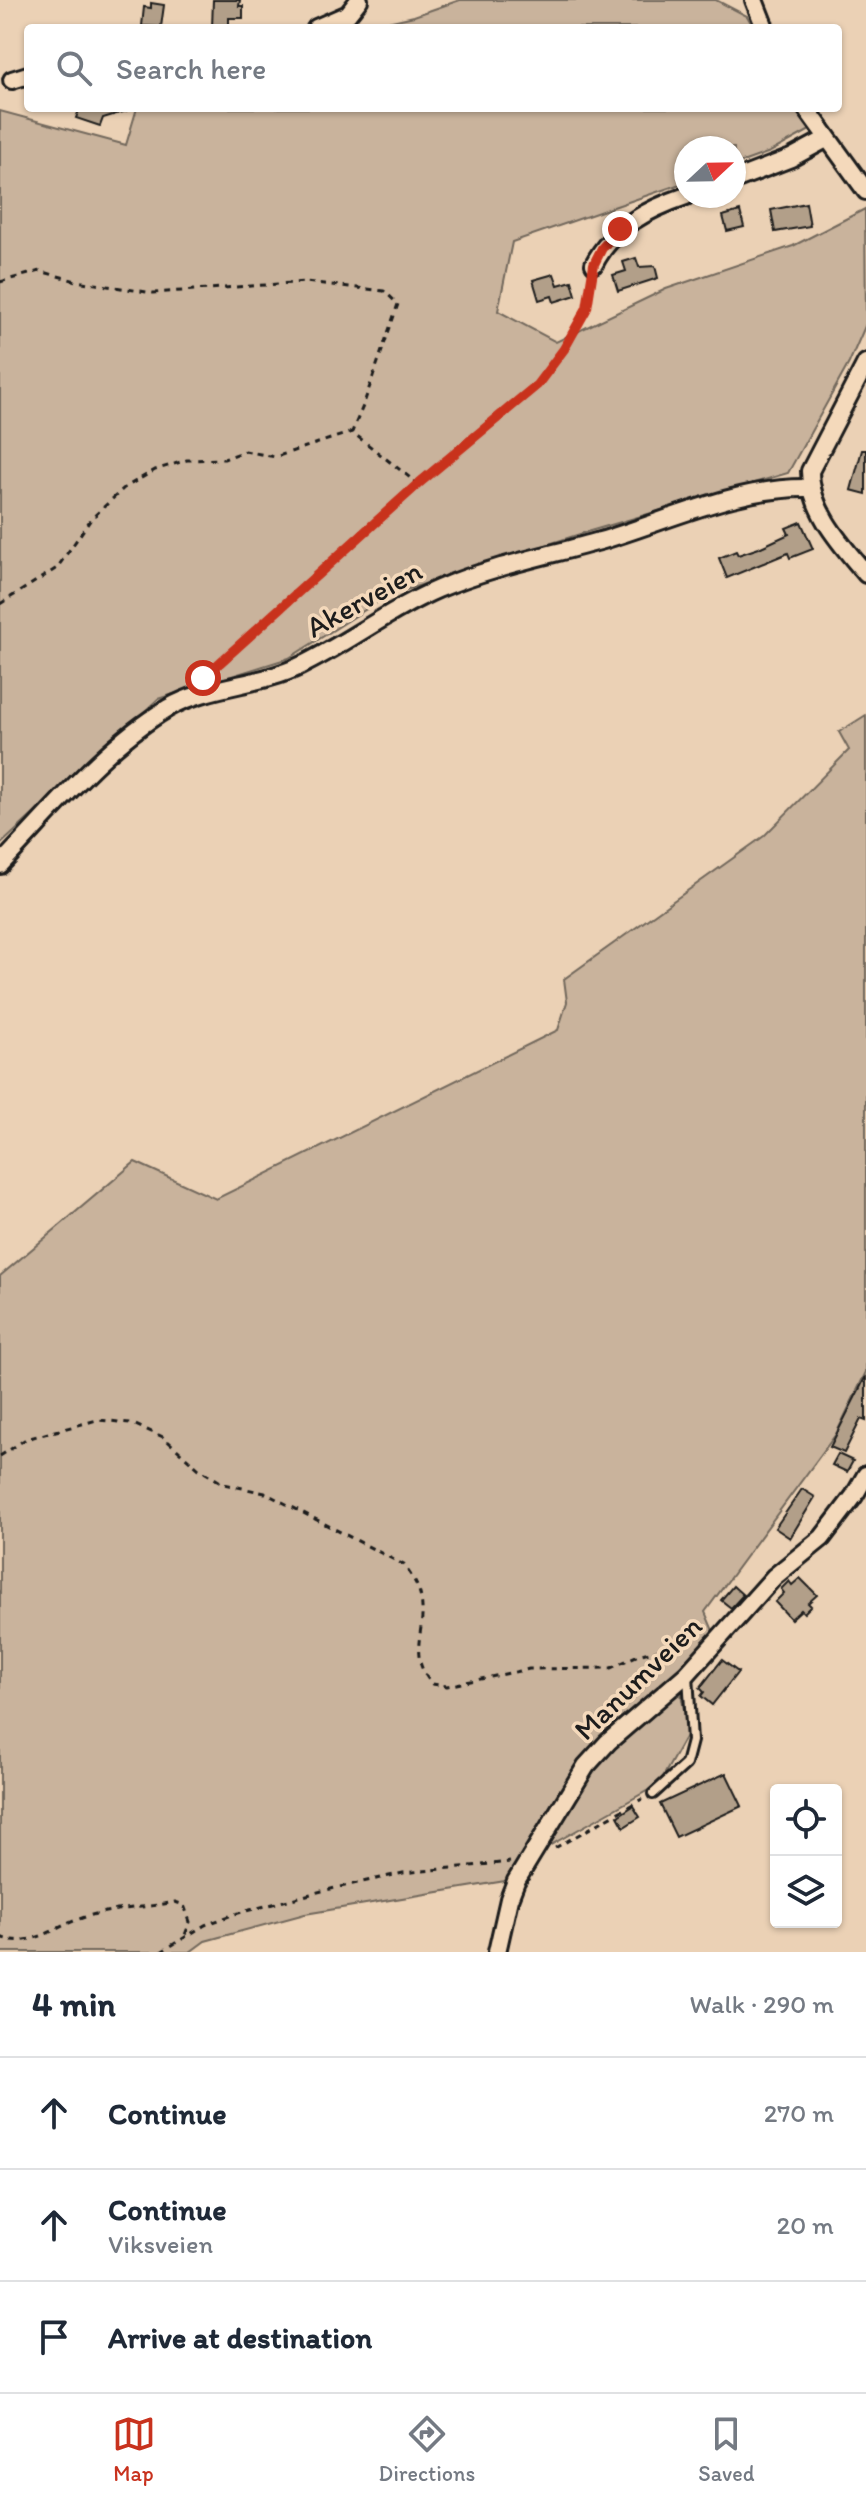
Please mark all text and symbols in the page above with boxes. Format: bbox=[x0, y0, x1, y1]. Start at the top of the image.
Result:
search box bbox=[24, 24, 842, 112]
icon: search bbox=[52, 46, 96, 90]
text: Search here bbox=[116, 50, 266, 87]
north arrow bbox=[674, 136, 746, 208]
route end bbox=[602, 211, 638, 247]
street label: Akerveien bbox=[299, 552, 428, 646]
route start bbox=[185, 660, 221, 696]
street label: Manumveien bbox=[566, 1607, 709, 1748]
map controls bbox=[770, 1784, 842, 1928]
button: locate bbox=[770, 1784, 842, 1856]
button: layers bbox=[770, 1856, 842, 1928]
text: 4 min bbox=[32, 1984, 116, 2025]
text: Walk · 290 m bbox=[690, 1988, 834, 2020]
icon: ahead bbox=[32, 2091, 76, 2135]
text: Continue bbox=[108, 2095, 227, 2132]
text: 270 m bbox=[764, 2097, 834, 2129]
text: Continue bbox=[108, 2191, 227, 2228]
icon: ahead bbox=[32, 2203, 76, 2247]
text: 20 m bbox=[777, 2209, 834, 2241]
text: Viksveien bbox=[108, 2228, 213, 2260]
icon: arrive bbox=[32, 2315, 76, 2359]
text: Arrive at destination bbox=[108, 2319, 372, 2356]
tab: Map bbox=[112, 2412, 156, 2487]
tab: Directions bbox=[379, 2412, 475, 2487]
tab: Saved bbox=[698, 2412, 754, 2487]

